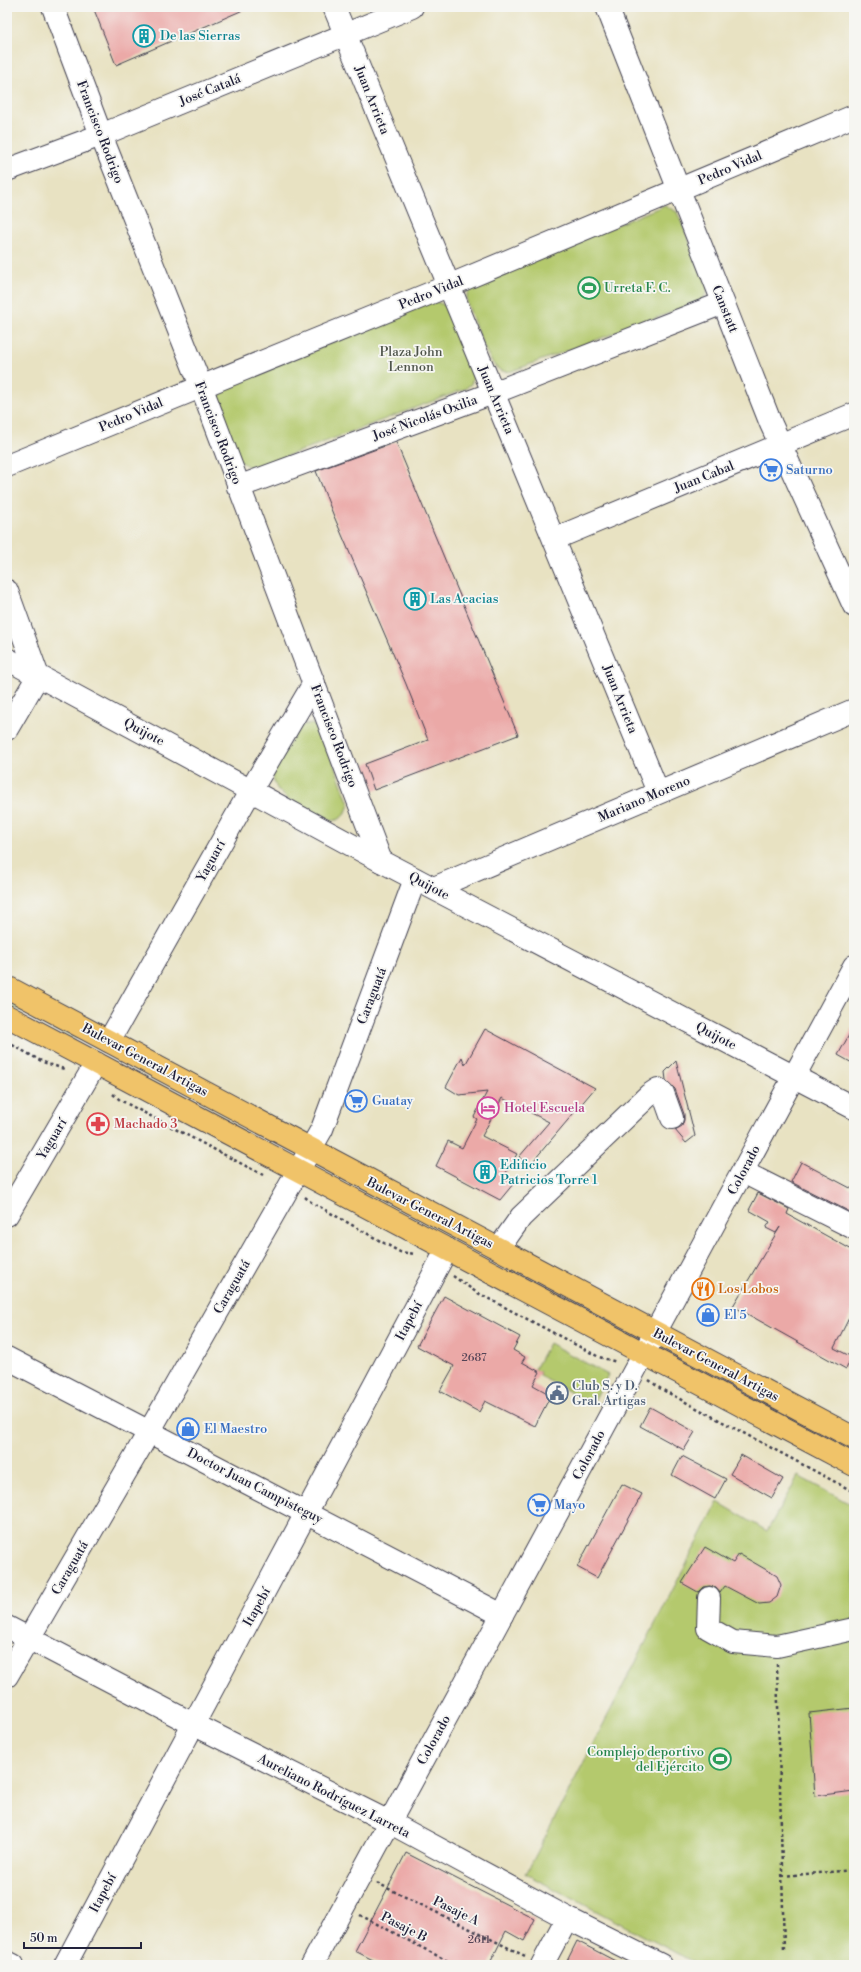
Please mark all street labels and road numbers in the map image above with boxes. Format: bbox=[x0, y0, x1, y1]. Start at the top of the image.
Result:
street label: Juan Arrieta bbox=[351, 62, 393, 137]
street label: José Catalá bbox=[176, 70, 244, 110]
street label: Francisco Rodrigo bbox=[73, 78, 127, 186]
street label: Pedro Vidal bbox=[696, 147, 765, 189]
street label: Pedro Vidal bbox=[396, 273, 466, 313]
street label: Canstatt bbox=[708, 283, 742, 335]
street label: Juan Arrieta bbox=[474, 362, 518, 437]
street label: Francisco Rodrigo bbox=[191, 379, 245, 487]
street label: José Nicolás Oxilia bbox=[370, 391, 480, 445]
street label: Pedro Vidal bbox=[97, 394, 166, 436]
street label: Juan Cabal bbox=[671, 458, 736, 497]
street label: Juan Arrieta bbox=[599, 661, 641, 736]
street label: Francisco Rodrigo bbox=[307, 682, 361, 790]
street label: Quijote bbox=[121, 715, 168, 750]
street label: Mariano Moreno bbox=[596, 772, 692, 826]
street label: Yaguarí bbox=[193, 837, 229, 886]
street label: Quijote bbox=[406, 869, 453, 904]
street label: Caraguatá bbox=[354, 965, 390, 1027]
street label: Quijote bbox=[693, 1019, 740, 1054]
street label: Bulevar General Artigas bbox=[78, 1020, 211, 1100]
street label: Yaguarí bbox=[33, 1115, 71, 1163]
street label: Colorado bbox=[724, 1142, 764, 1198]
street label: Bulevar General Artigas bbox=[363, 1174, 496, 1252]
street label: Caraguatá bbox=[210, 1257, 254, 1317]
street label: Itapebí bbox=[392, 1298, 426, 1343]
street label: Bulevar General Artigas bbox=[649, 1325, 782, 1405]
street label: Colorado bbox=[569, 1427, 609, 1483]
street label: Doctor Juan Campisteguy bbox=[185, 1445, 326, 1527]
street label: Caraguatá bbox=[48, 1538, 92, 1598]
street label: Itapebí bbox=[240, 1584, 275, 1629]
street label: Colorado bbox=[414, 1712, 454, 1768]
street label: Aureliano Rodríguez Larreta bbox=[254, 1750, 413, 1842]
street label: Itapebí bbox=[86, 1870, 120, 1915]
street label: Pasaje A bbox=[430, 1893, 483, 1929]
street label: Pasaje B bbox=[378, 1909, 430, 1945]

